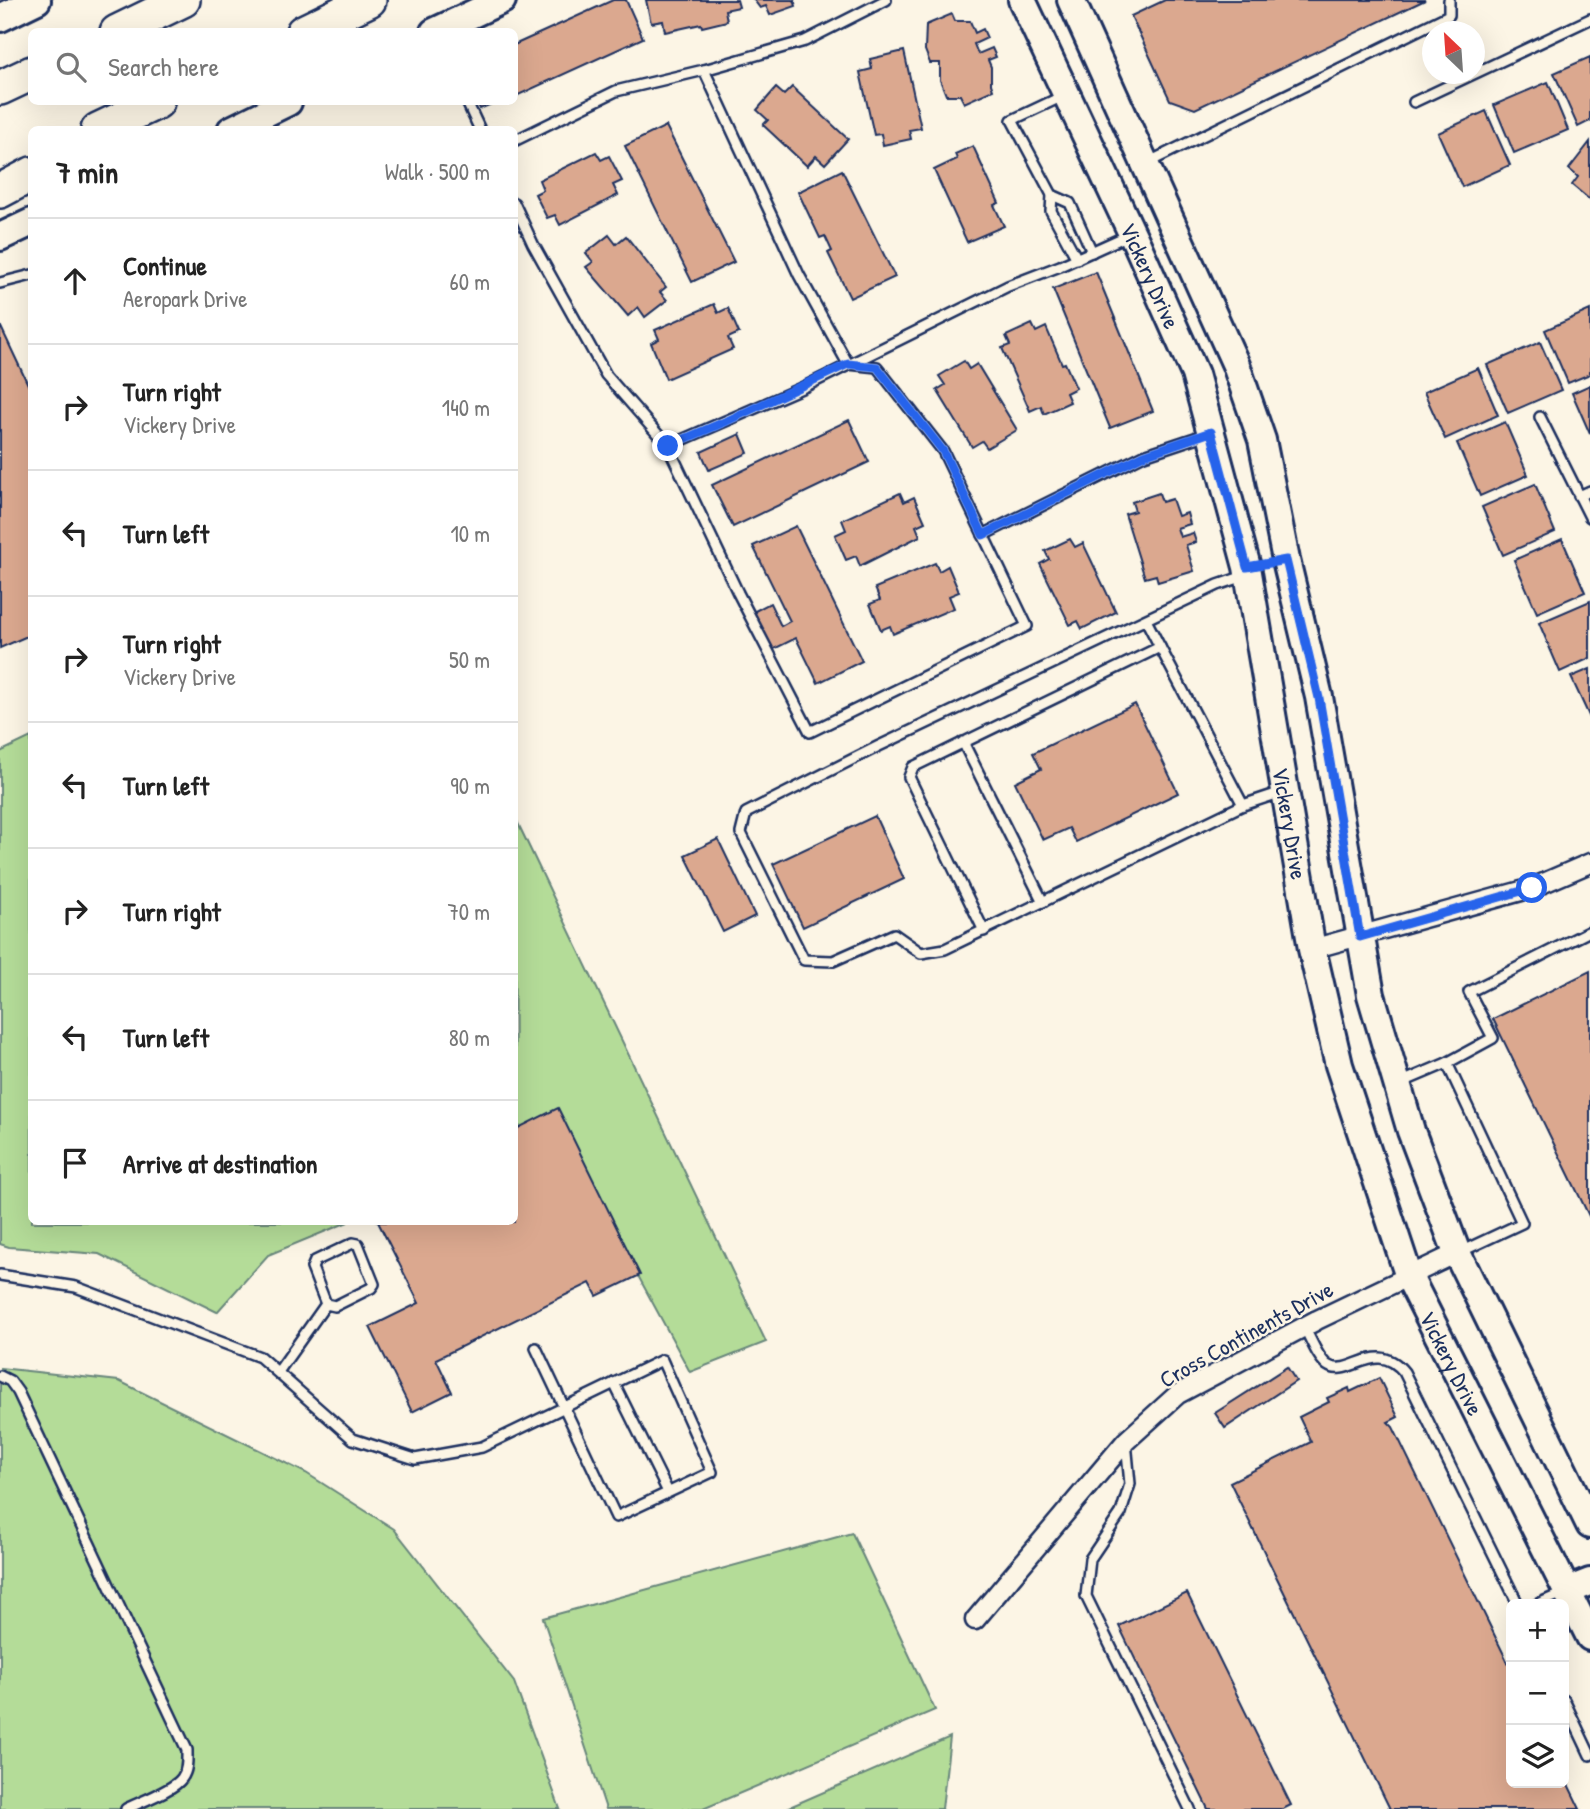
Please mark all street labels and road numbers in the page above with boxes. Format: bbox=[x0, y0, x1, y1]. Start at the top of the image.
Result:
street label: Vickery Drive bbox=[1114, 217, 1188, 333]
street label: Vickery Drive bbox=[1266, 765, 1315, 882]
street label: Cross Continents Drive bbox=[1153, 1273, 1339, 1395]
street label: Vickery Drive bbox=[1413, 1306, 1491, 1420]

